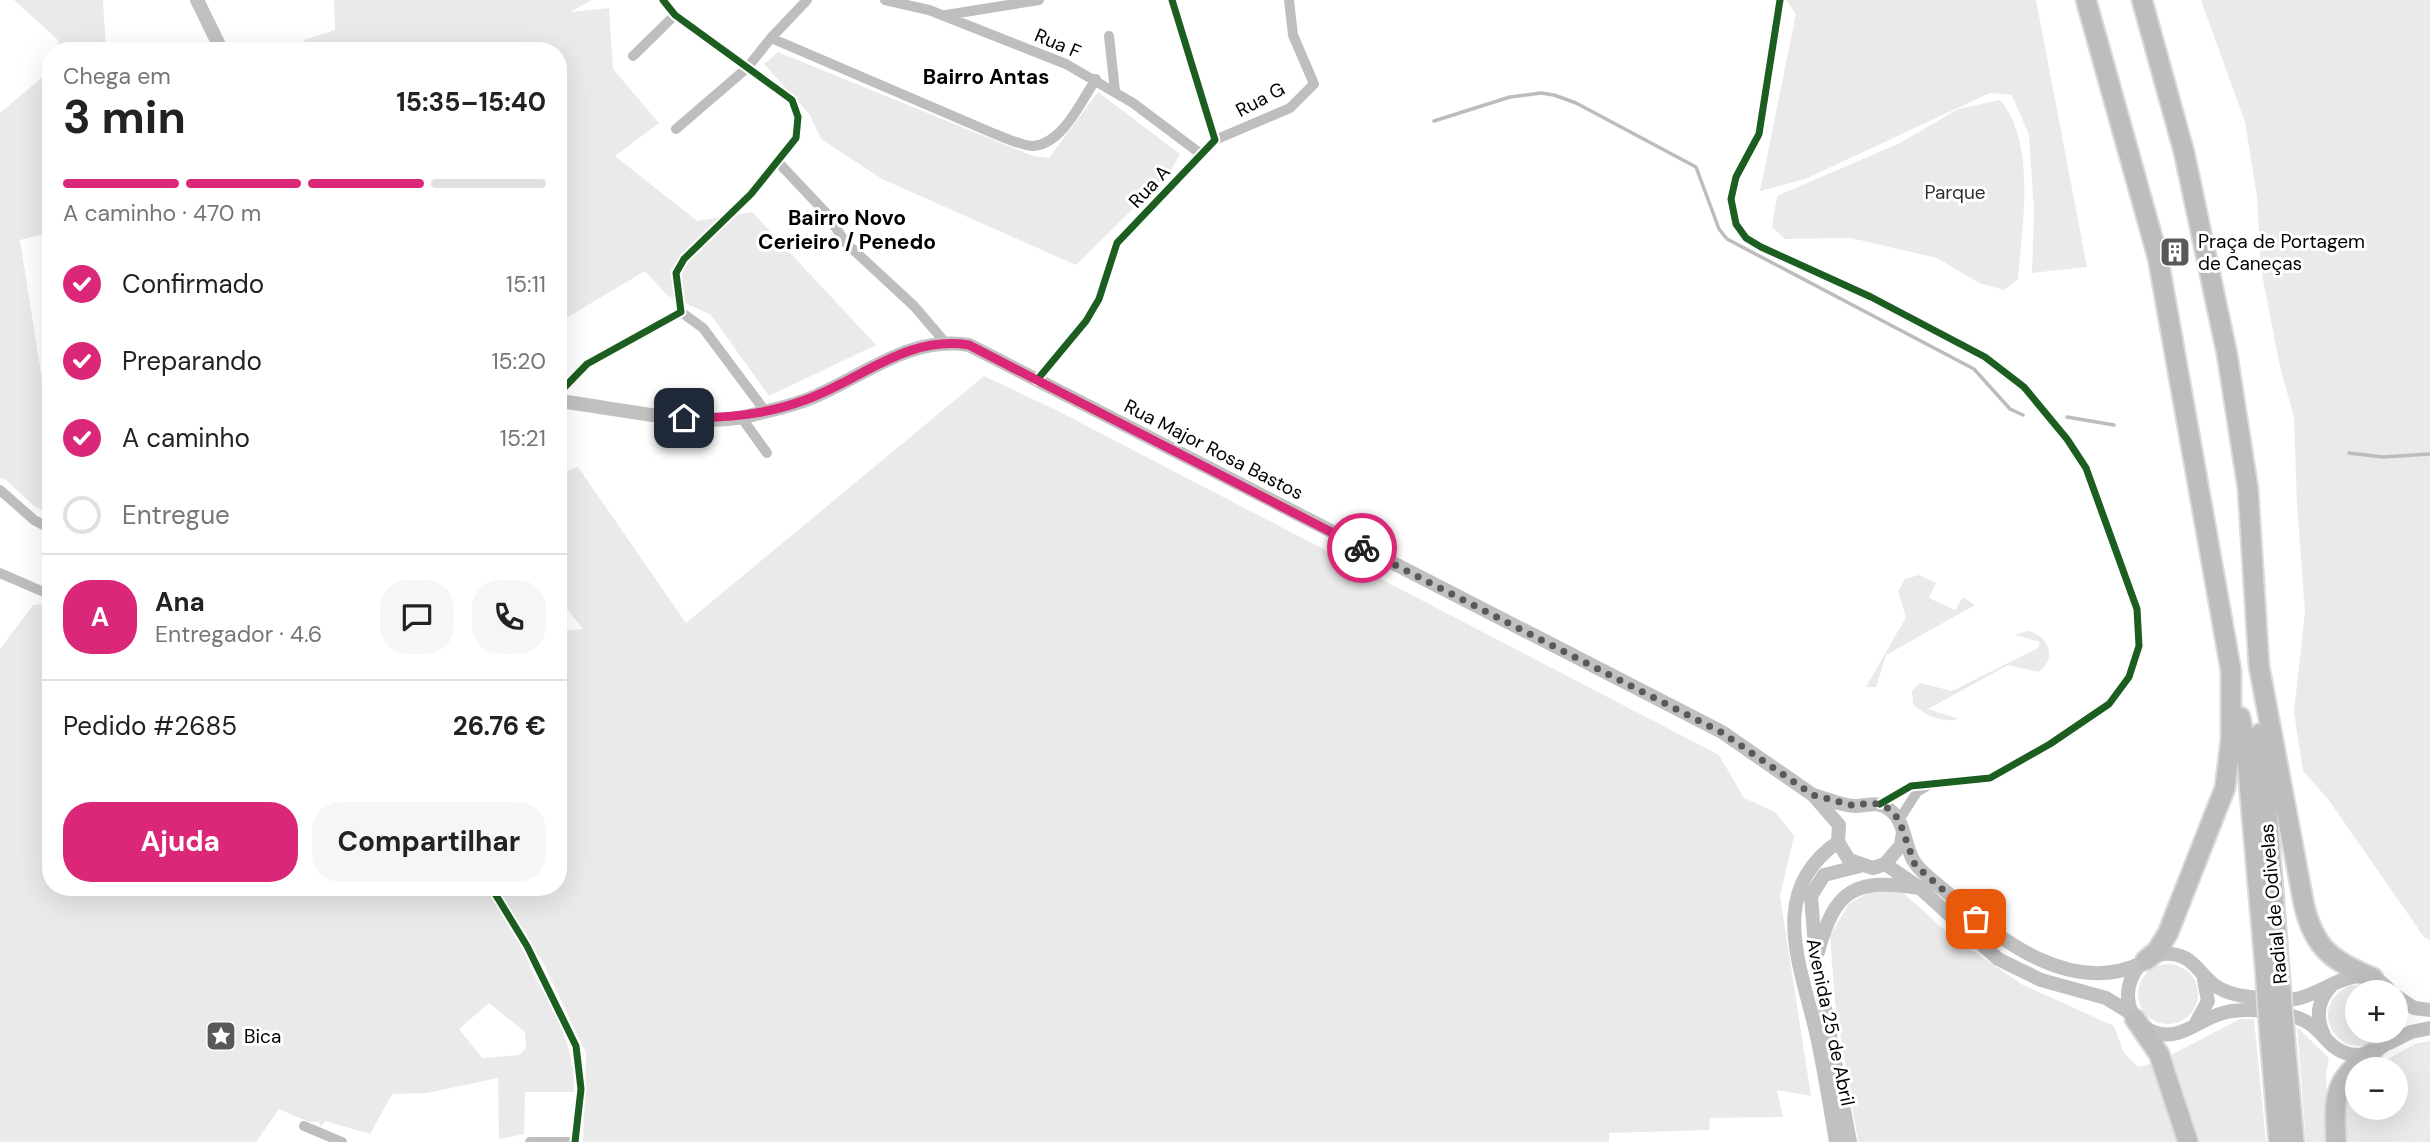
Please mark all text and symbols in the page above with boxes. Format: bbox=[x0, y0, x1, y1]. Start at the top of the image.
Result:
street label: Rua F bbox=[1031, 23, 1085, 64]
text: Chega em bbox=[63, 61, 171, 91]
district label: Bairro Antas bbox=[923, 63, 1049, 91]
street label: Rua G bbox=[1231, 76, 1289, 123]
text: 15:35–15:40 bbox=[396, 85, 546, 119]
text: 3 min bbox=[63, 87, 186, 147]
street label: Rua A bbox=[1123, 159, 1176, 213]
park label: Parque bbox=[1924, 180, 1986, 205]
text: A caminho · 470 m bbox=[63, 198, 261, 228]
district label: Bairro Novo Cerieiro / Penedo bbox=[758, 204, 936, 256]
place label: Praça de Portagem de Caneças bbox=[2198, 229, 2365, 276]
building icon: Praça de Portagem de Caneças bbox=[2158, 235, 2192, 269]
icon: check bbox=[63, 265, 101, 303]
text: Confirmado bbox=[122, 267, 264, 301]
text: 15:11 bbox=[506, 269, 546, 299]
icon: check bbox=[63, 342, 101, 380]
text: Preparando bbox=[122, 344, 262, 378]
text: 15:20 bbox=[491, 346, 546, 376]
pin bbox=[654, 388, 714, 448]
street label: Rua Major Rosa Bastos bbox=[1120, 393, 1308, 505]
icon: home bbox=[665, 399, 703, 437]
icon: check bbox=[63, 419, 101, 457]
text: A caminho bbox=[122, 421, 250, 455]
text: 15:21 bbox=[500, 423, 546, 453]
text: Entregue bbox=[122, 498, 230, 532]
courier bbox=[1327, 513, 1397, 583]
icon: bike bbox=[1343, 529, 1381, 567]
button: chat bbox=[380, 580, 454, 654]
button: phone bbox=[472, 580, 546, 654]
text: Ana bbox=[155, 585, 205, 619]
text: A bbox=[91, 600, 109, 634]
text: Entregador · 4.6 bbox=[155, 619, 322, 649]
text: Pedido #2685 bbox=[63, 709, 237, 743]
text: 26.76 € bbox=[453, 709, 546, 743]
button: Ajuda bbox=[63, 802, 298, 882]
button: Compartilhar bbox=[312, 802, 546, 882]
street label: Radial de Odivelas bbox=[2254, 823, 2293, 985]
pin bbox=[1946, 889, 2006, 949]
icon: bag bbox=[1957, 900, 1995, 938]
street label: Avenida 25 de Abril bbox=[1801, 936, 1860, 1108]
map controls bbox=[2345, 980, 2408, 1120]
button: + bbox=[2345, 980, 2408, 1043]
place icon: Bica bbox=[204, 1019, 238, 1053]
place label: Bica bbox=[244, 1024, 281, 1049]
button: − bbox=[2345, 1057, 2408, 1120]

